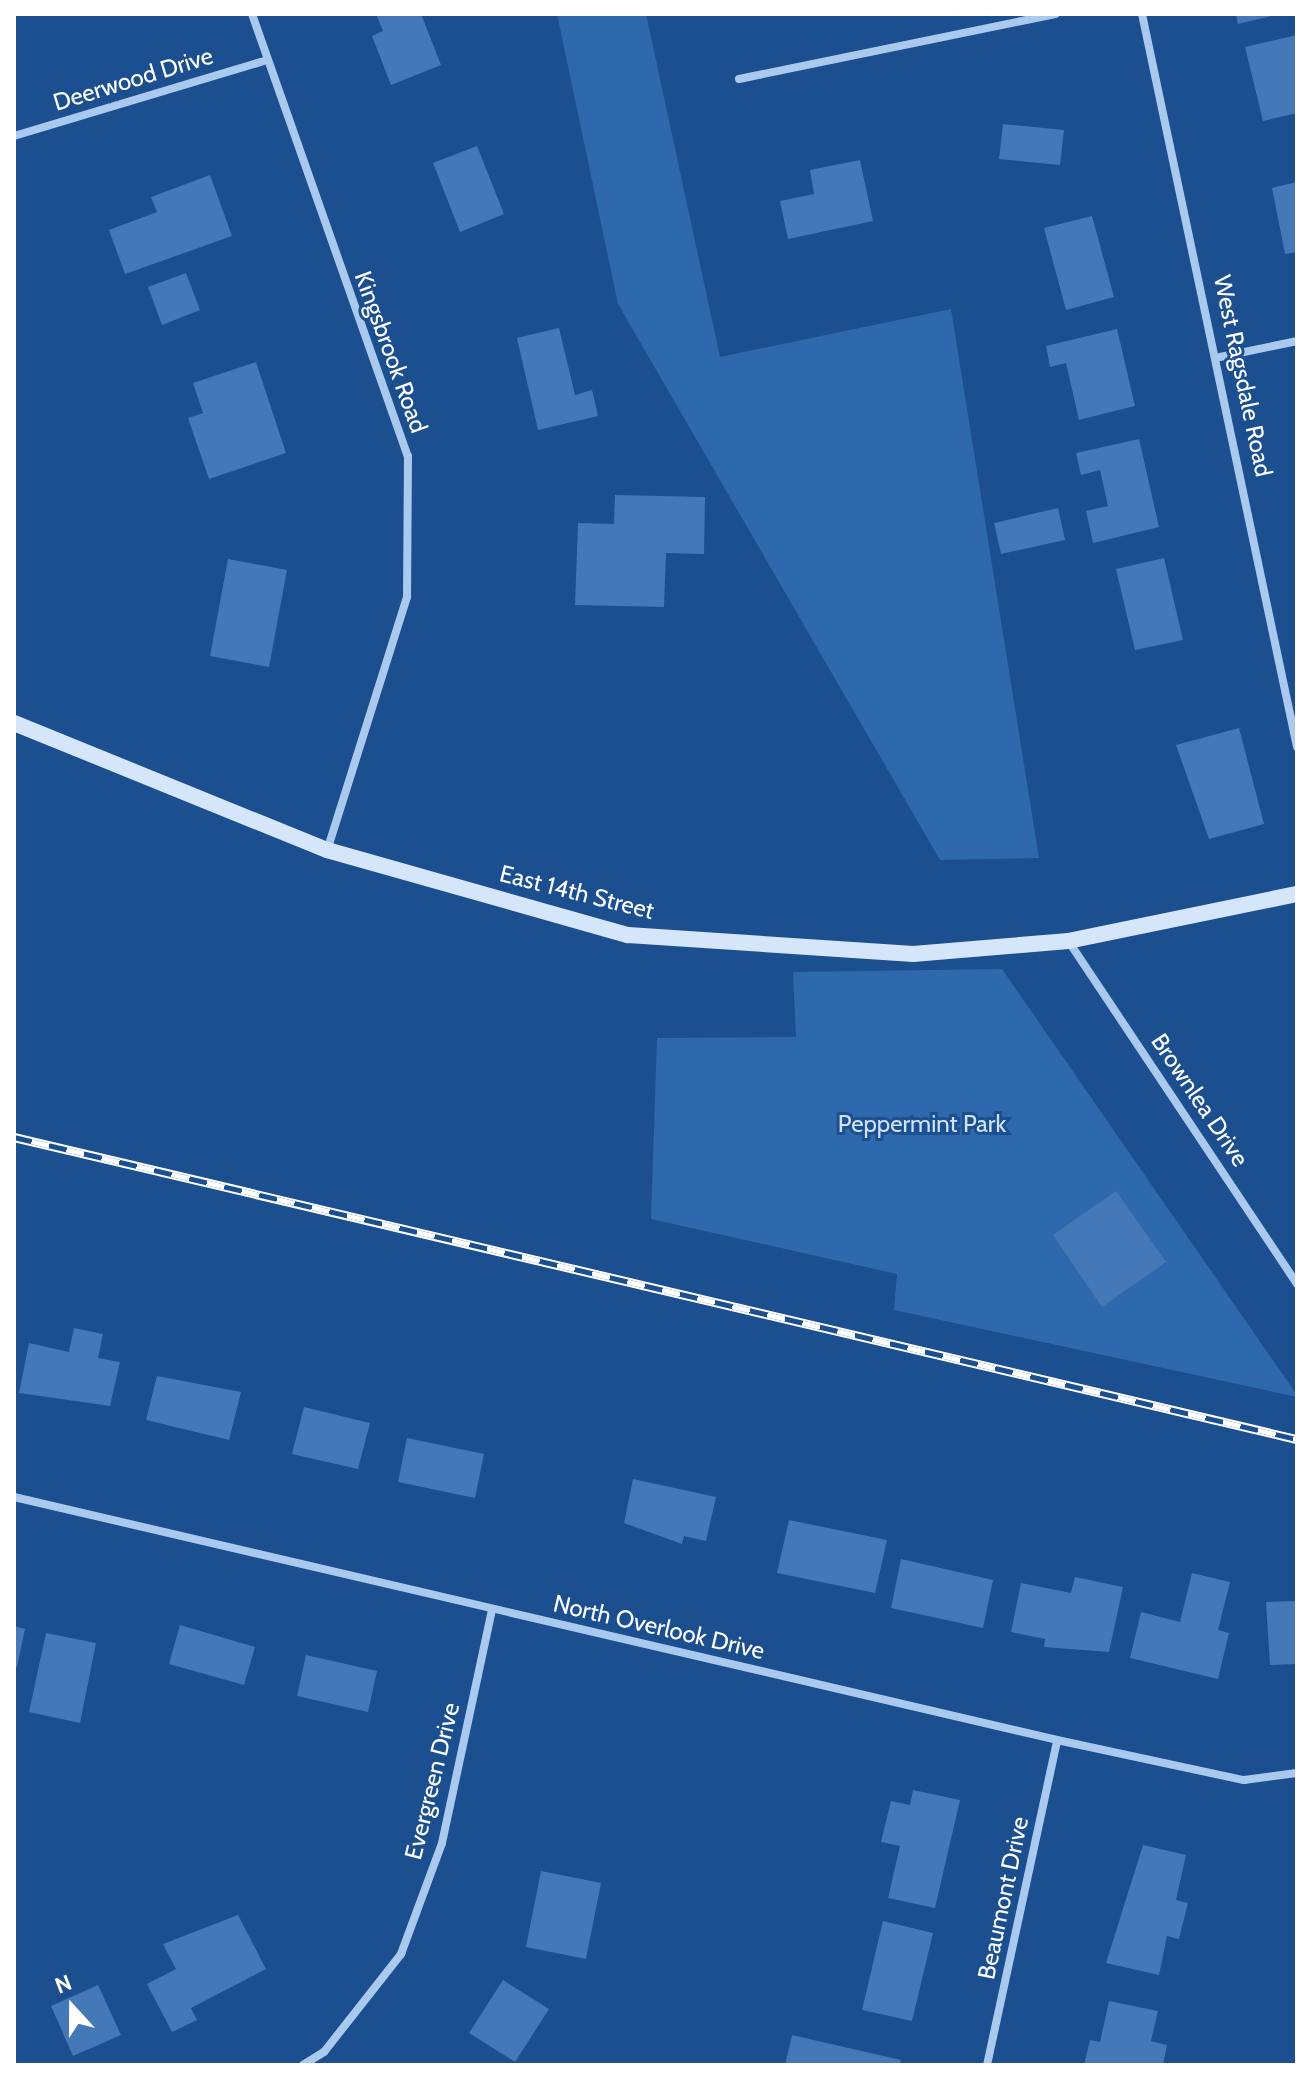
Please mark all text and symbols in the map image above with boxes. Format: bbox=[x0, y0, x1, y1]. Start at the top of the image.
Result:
street label: Deerwood Drive bbox=[50, 41, 216, 117]
street label: Kingsbrook Road bbox=[348, 267, 434, 437]
street label: West Ragsdale Road bbox=[1208, 273, 1278, 479]
street label: East 14th Street bbox=[497, 859, 657, 925]
street label: Brownlea Drive bbox=[1145, 1028, 1255, 1172]
park label: Peppermint Park bbox=[838, 1110, 1006, 1138]
street label: North Overlook Drive bbox=[551, 1589, 767, 1665]
street label: Evergreen Drive bbox=[399, 1700, 465, 1862]
street label: Beaumont Drive bbox=[972, 1814, 1034, 1982]
north arrow bbox=[32, 1967, 112, 2047]
text: N bbox=[51, 1969, 75, 2000]

